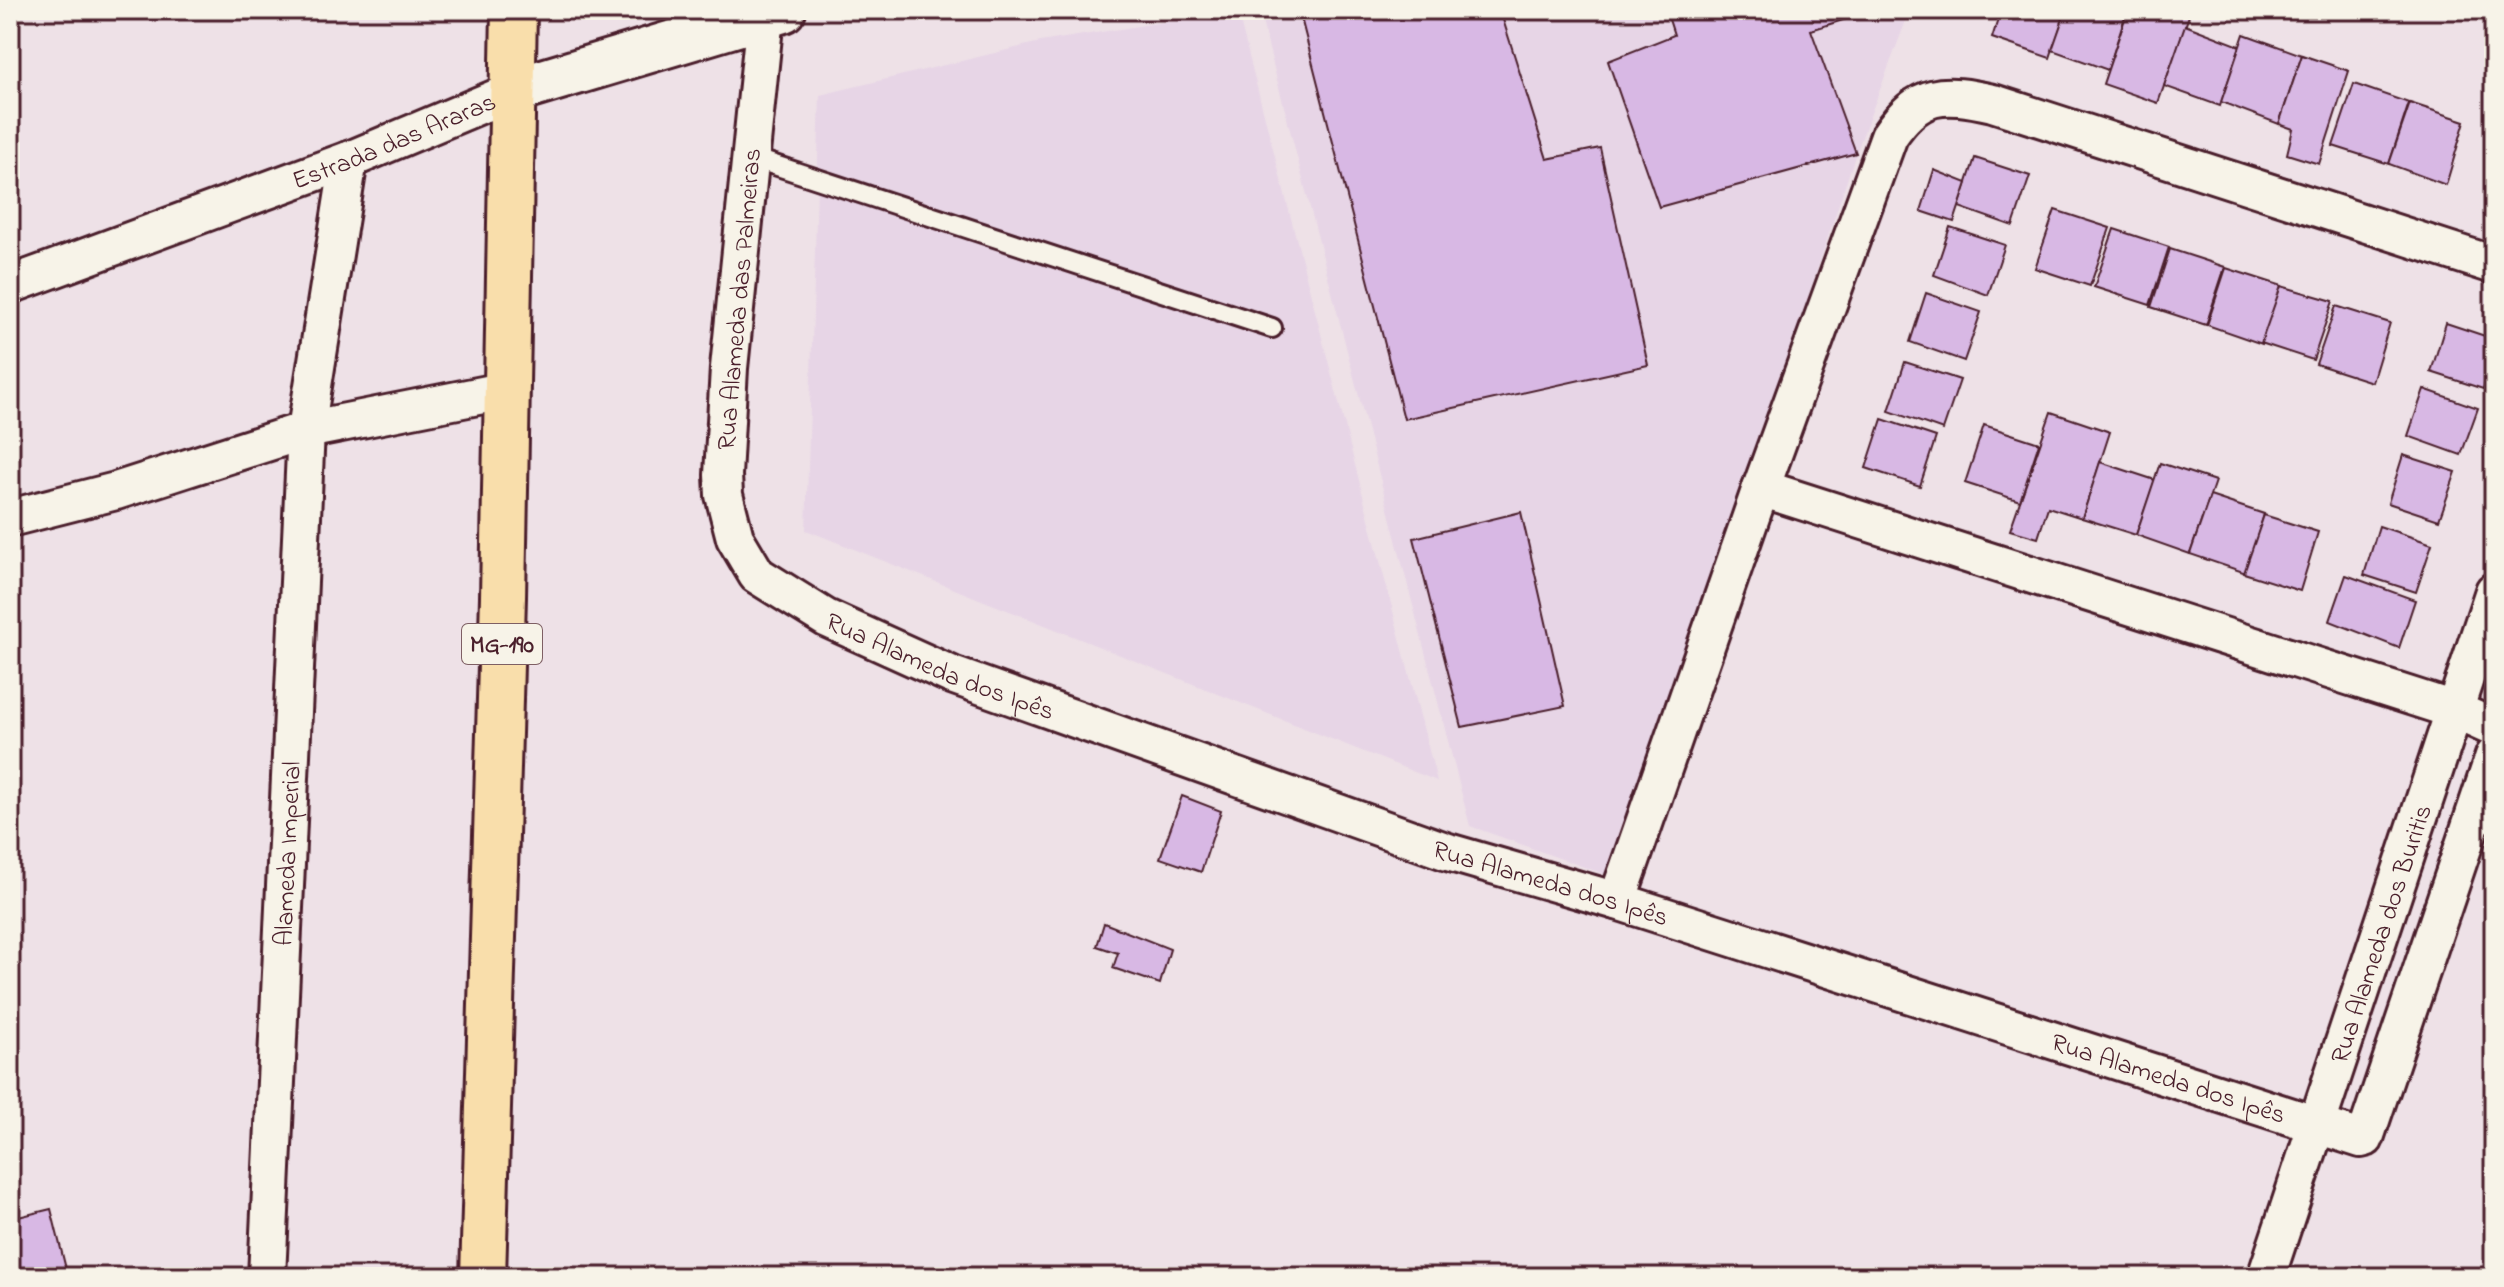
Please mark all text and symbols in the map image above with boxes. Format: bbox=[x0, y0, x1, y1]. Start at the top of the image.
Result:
street label: Estrada das Araras bbox=[287, 84, 502, 201]
street label: Rua Alameda das Palmeiras bbox=[709, 147, 773, 452]
street label: Rua Alameda dos Ipês bbox=[819, 604, 1059, 732]
road number: MG-190 bbox=[462, 624, 542, 664]
street label: Alameda Imperial bbox=[266, 760, 313, 947]
street label: Rua Alameda dos Buritis bbox=[2322, 800, 2444, 1069]
street label: Rua Alameda dos Ipês bbox=[1427, 832, 1673, 938]
street label: Rua Alameda dos Ipês bbox=[2046, 1025, 2290, 1136]

